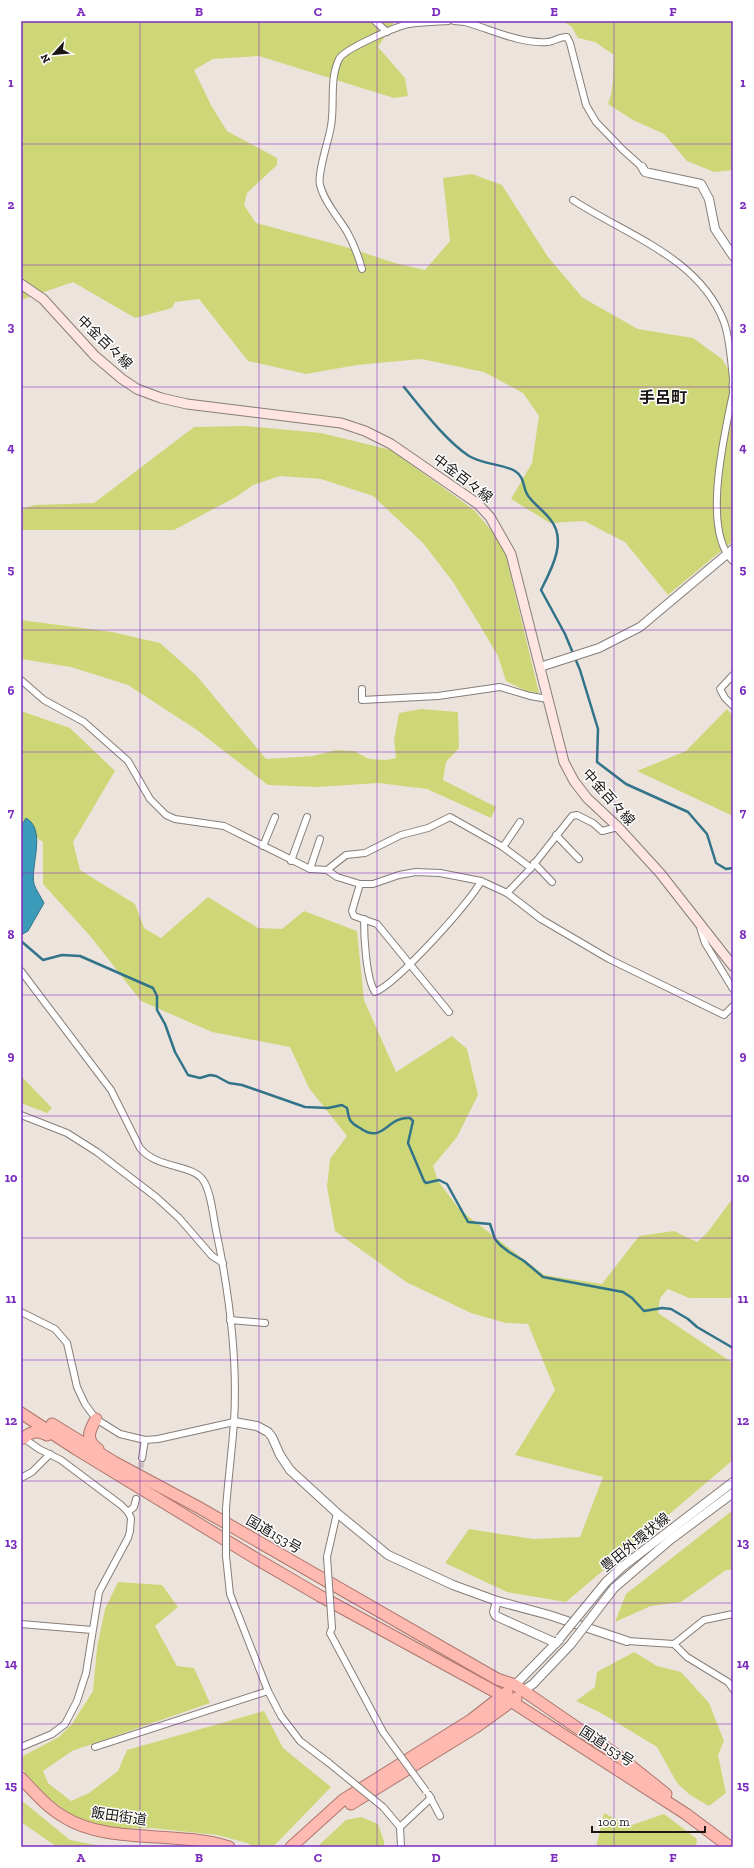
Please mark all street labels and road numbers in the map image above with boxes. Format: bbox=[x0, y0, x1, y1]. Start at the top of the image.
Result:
street label: 中金百々線 bbox=[74, 312, 136, 373]
street label: 中金百々線 bbox=[430, 451, 496, 506]
street label: 中金百々線 bbox=[579, 766, 638, 829]
street label: 豊田外環状線 bbox=[597, 1509, 673, 1575]
street label: 国道153号 bbox=[243, 1512, 305, 1557]
street label: 国道153号 bbox=[576, 1723, 637, 1770]
street label: 飯田街道 bbox=[90, 1804, 148, 1829]

